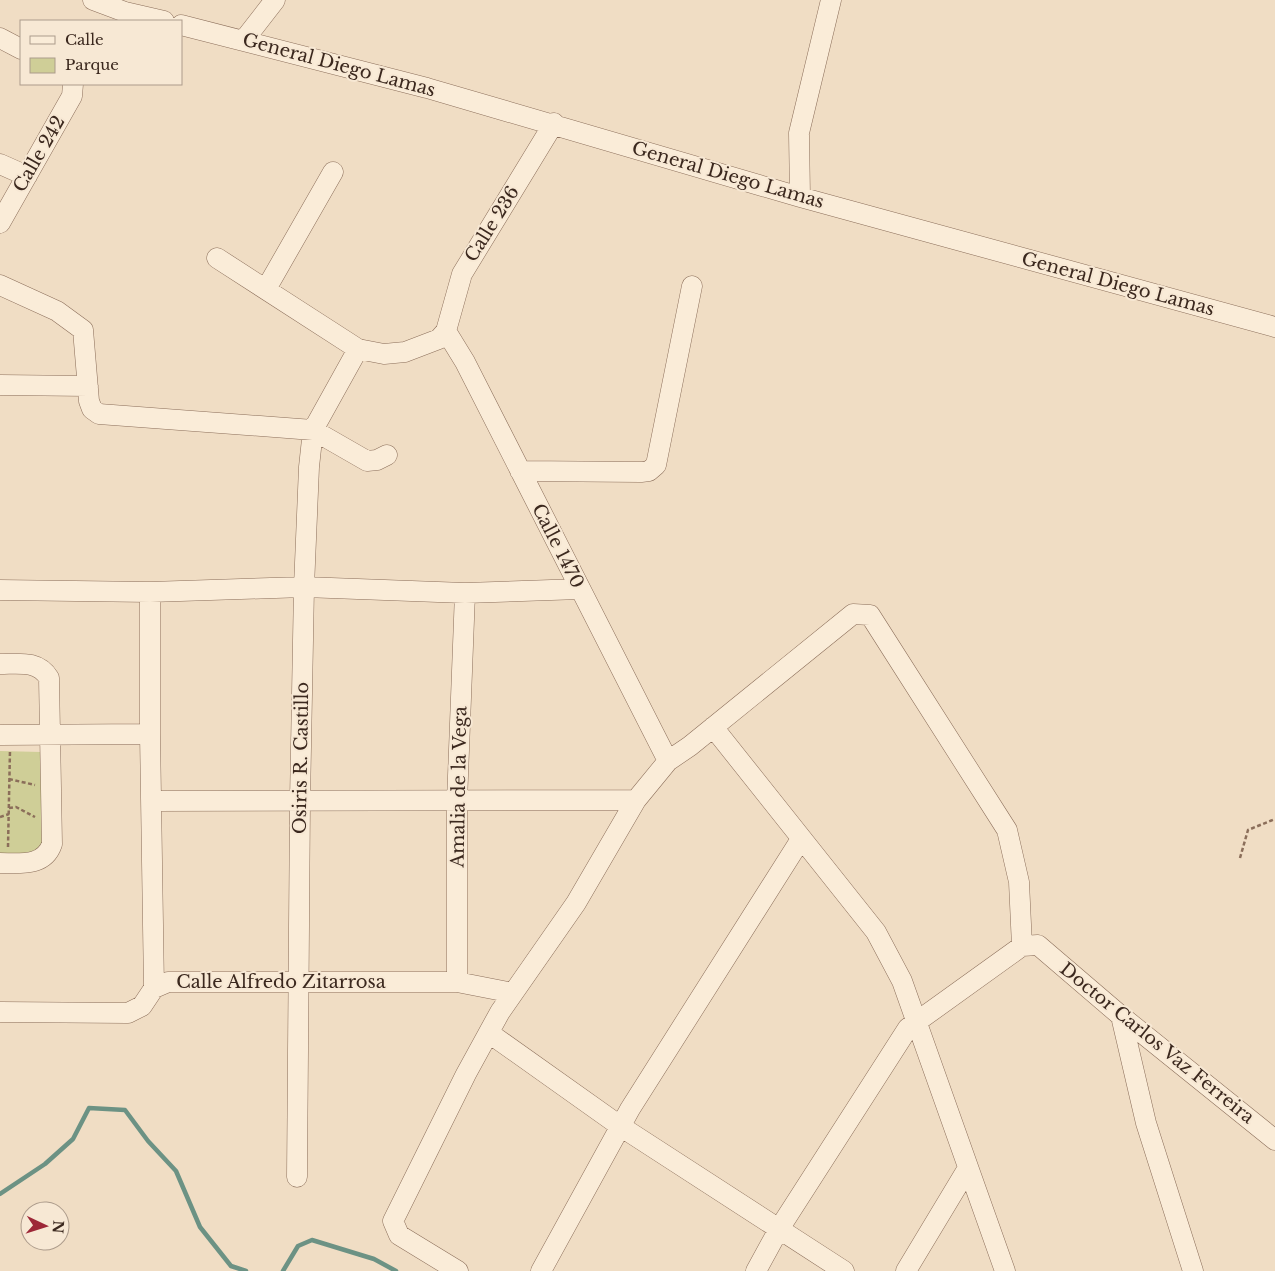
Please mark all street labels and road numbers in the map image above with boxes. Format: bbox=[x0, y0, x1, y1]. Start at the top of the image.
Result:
street label: General Diego Lamas bbox=[240, 29, 438, 101]
street label: Calle 242 bbox=[8, 112, 70, 196]
street label: General Diego Lamas bbox=[629, 137, 827, 213]
street label: Calle 236 bbox=[460, 182, 524, 266]
street label: General Diego Lamas bbox=[1019, 248, 1217, 320]
street label: Calle 1470 bbox=[527, 500, 589, 592]
street label: Osiris R. Castillo bbox=[289, 682, 313, 834]
street label: Amalia de la Vega bbox=[447, 706, 471, 869]
street label: Doctor Carlos Vaz Ferreira bbox=[1055, 958, 1259, 1128]
street label: Calle Alfredo Zitarrosa bbox=[176, 971, 386, 993]

